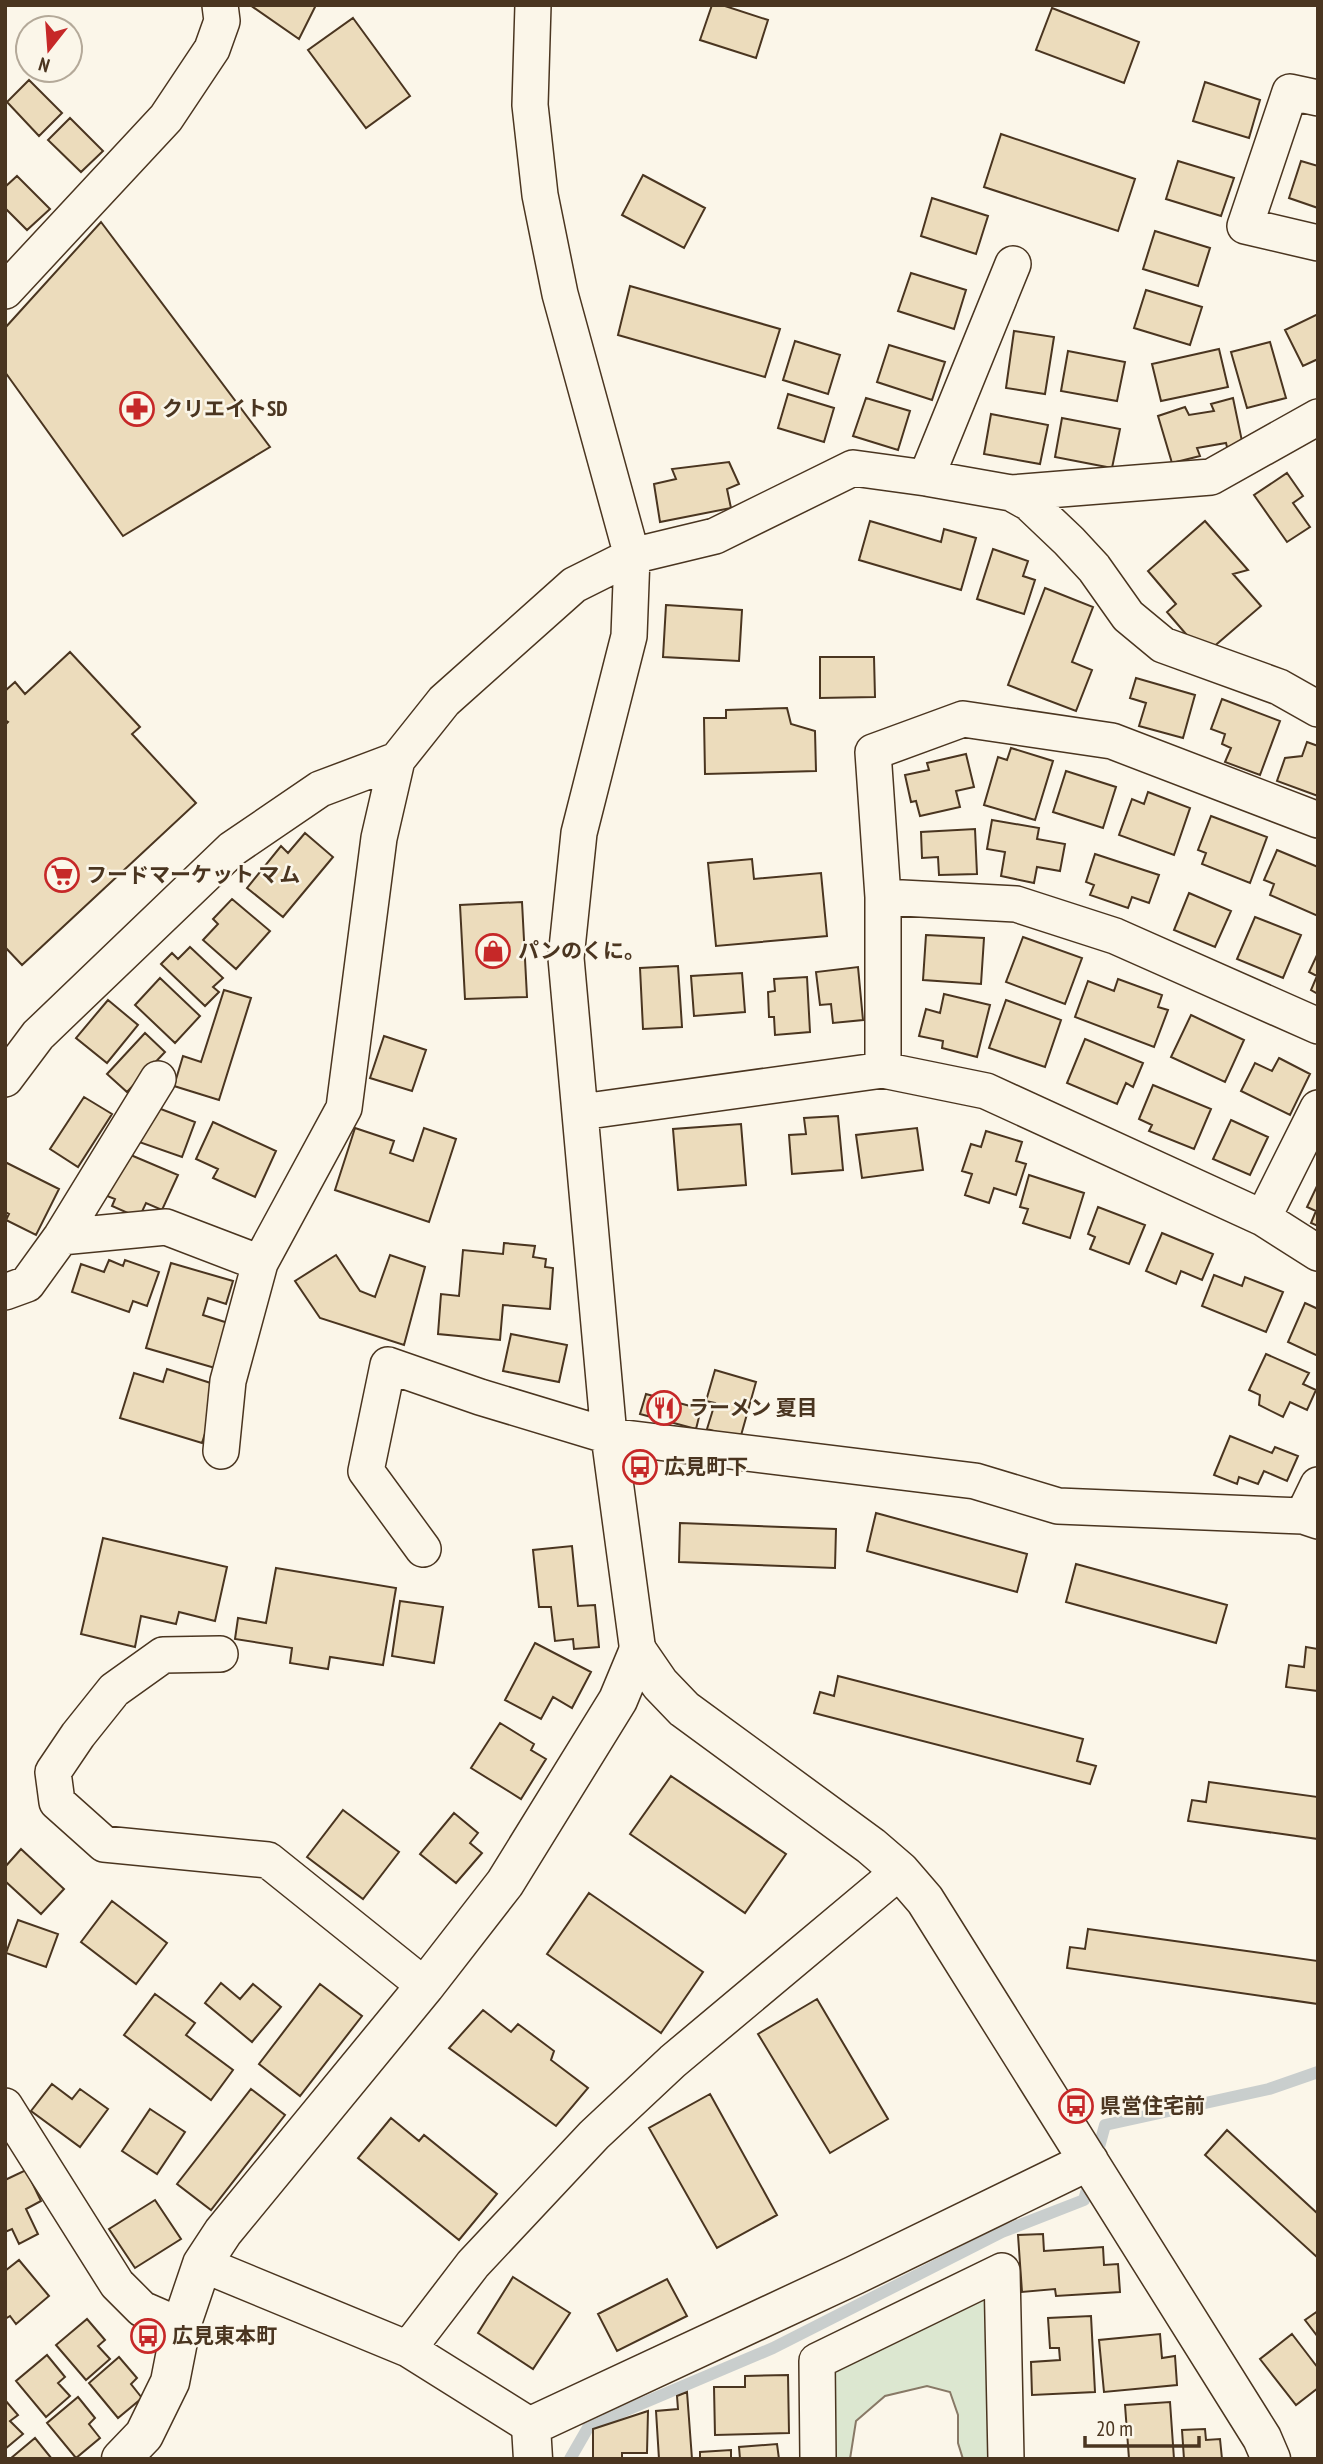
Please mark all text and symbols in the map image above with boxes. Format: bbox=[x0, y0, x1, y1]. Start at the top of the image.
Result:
north arrow bbox=[14, 14, 84, 84]
text: N bbox=[36, 52, 52, 78]
pharmacy icon: クリエイトSD bbox=[118, 390, 156, 428]
place label: クリエイトSD bbox=[162, 395, 287, 422]
supermarket icon: フードマーケット マム bbox=[43, 856, 81, 894]
place label: フードマーケット マム bbox=[86, 861, 300, 888]
shop icon: パンのくに。 bbox=[474, 932, 512, 970]
place label: パンのくに。 bbox=[518, 937, 645, 964]
restaurant icon: ラーメン 夏目 bbox=[645, 1389, 683, 1427]
place label: ラーメン 夏目 bbox=[688, 1394, 817, 1421]
bus stop icon: 広見町下 bbox=[621, 1448, 659, 1486]
place label: 広見町下 bbox=[664, 1453, 748, 1480]
bus stop icon: 県営住宅前 bbox=[1057, 2087, 1095, 2125]
place label: 県営住宅前 bbox=[1100, 2092, 1205, 2119]
bus stop icon: 広見東本町 bbox=[129, 2317, 167, 2355]
place label: 広見東本町 bbox=[172, 2322, 277, 2349]
scale bar bbox=[1085, 2404, 1199, 2448]
text: 20 m bbox=[1096, 2415, 1133, 2442]

